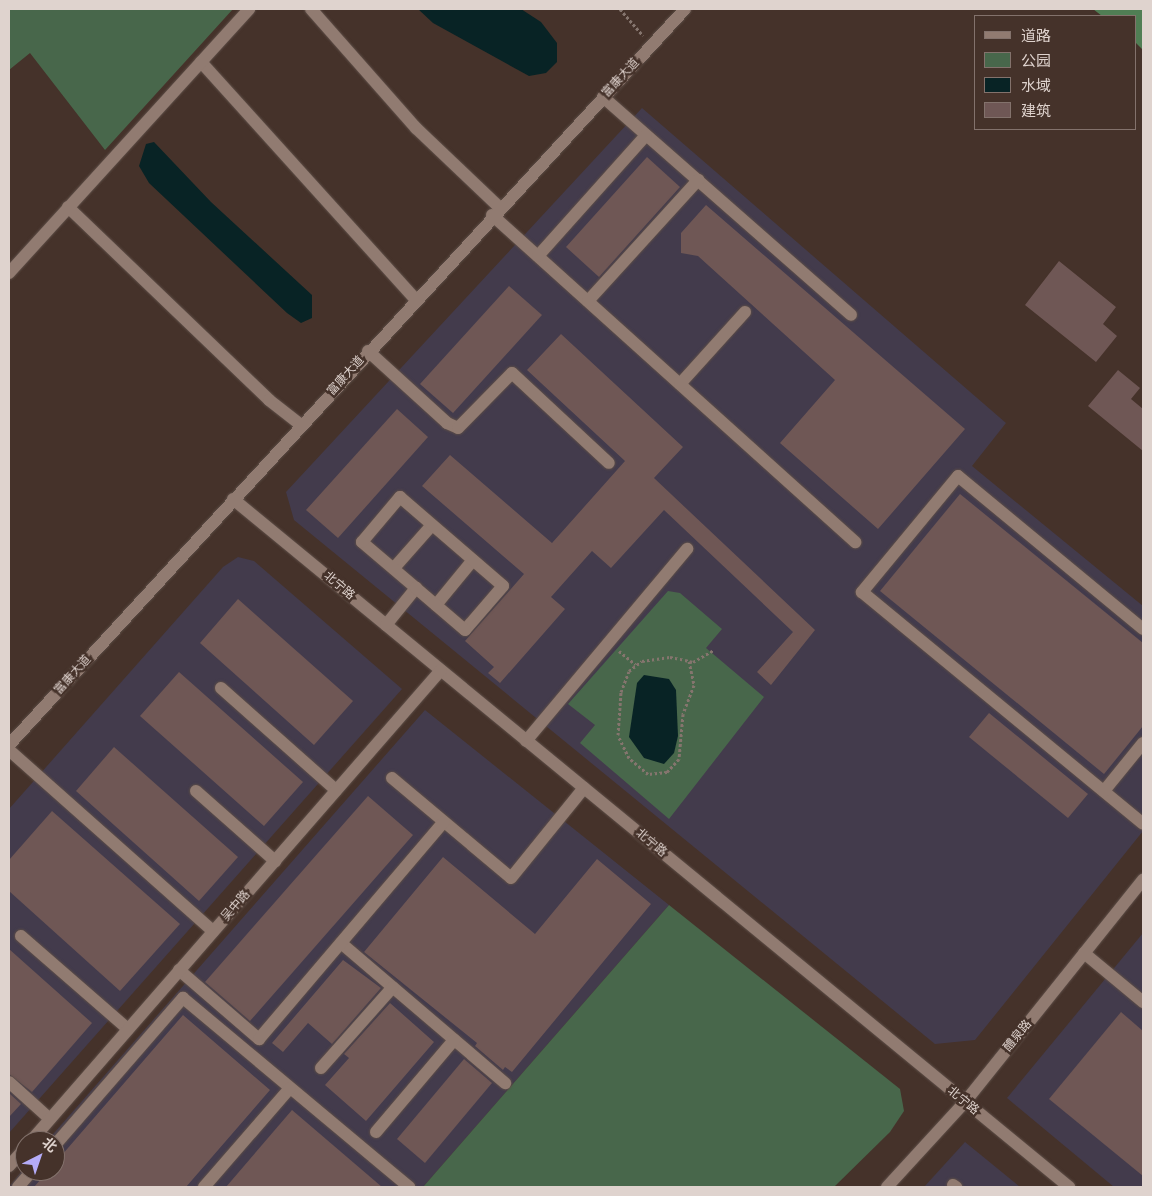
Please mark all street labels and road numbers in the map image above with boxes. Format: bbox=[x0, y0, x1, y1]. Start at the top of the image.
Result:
street label: 富康大道 bbox=[599, 56, 643, 100]
street label: 富康大道 bbox=[325, 353, 367, 399]
street label: 北宁路 bbox=[321, 569, 357, 603]
street label: 富康大道 bbox=[52, 652, 94, 698]
street label: 北宁路 bbox=[633, 826, 669, 860]
street label: 吴中路 bbox=[219, 888, 253, 924]
street label: 醴泉路 bbox=[1001, 1017, 1035, 1055]
street label: 北宁路 bbox=[944, 1084, 982, 1118]

